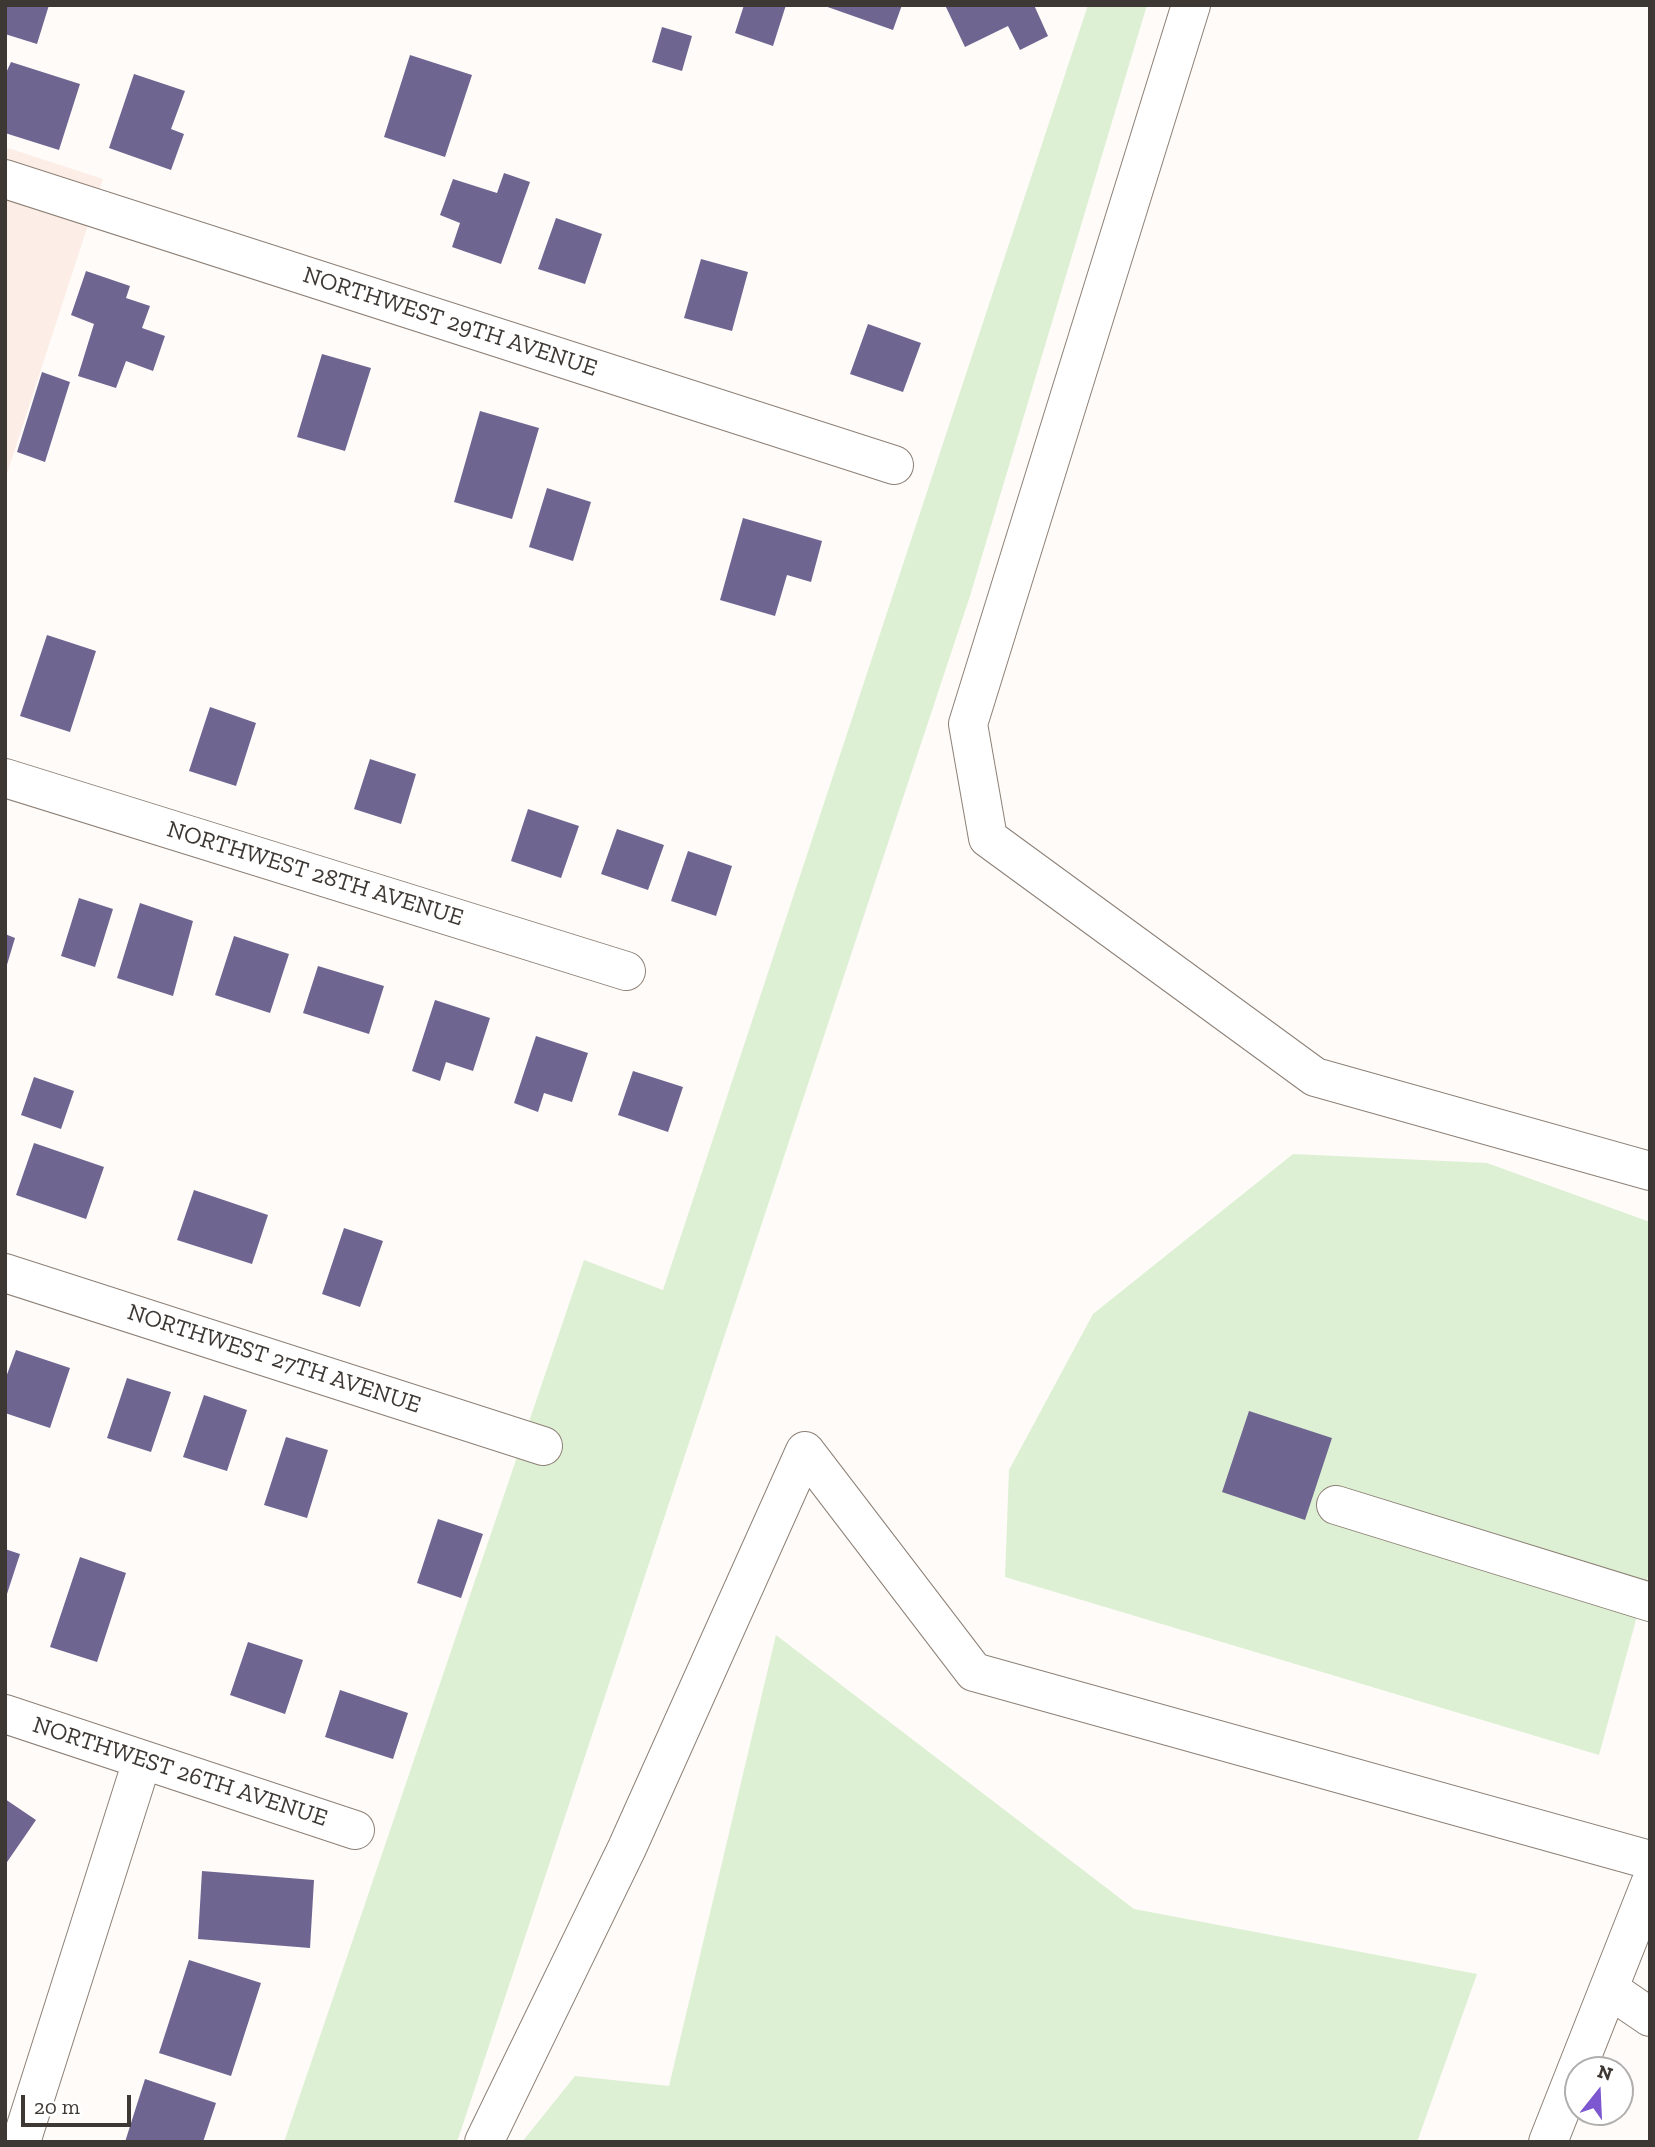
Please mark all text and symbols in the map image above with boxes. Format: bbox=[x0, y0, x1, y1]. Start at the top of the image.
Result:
street label: NORTHWEST 29TH AVENUE bbox=[299, 261, 601, 383]
street label: NORTHWEST 28TH AVENUE bbox=[163, 815, 467, 933]
street label: NORTHWEST 27TH AVENUE bbox=[124, 1298, 424, 1420]
street label: NORTHWEST 26TH AVENUE bbox=[29, 1711, 331, 1833]
north arrow bbox=[1564, 2056, 1634, 2126]
text: N bbox=[1595, 2059, 1615, 2086]
scale bar bbox=[24, 2080, 135, 2124]
text: 20 m bbox=[34, 2094, 80, 2119]

